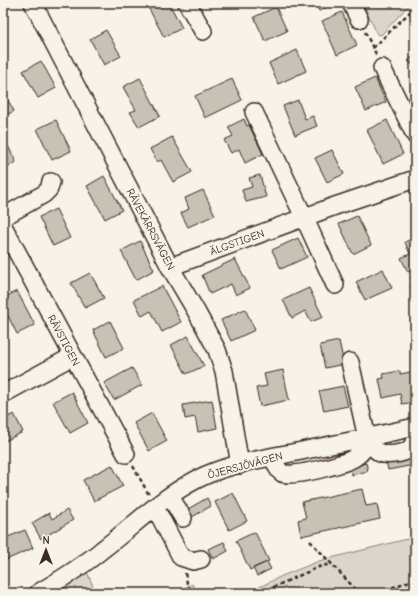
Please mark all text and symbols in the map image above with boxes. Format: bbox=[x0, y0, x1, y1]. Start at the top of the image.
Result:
street label: RÄVEKÄRRSVÄGEN bbox=[124, 186, 178, 272]
street label: ÄLGSTIGEN bbox=[208, 227, 266, 258]
street label: RÄVSTIGEN bbox=[45, 312, 82, 368]
street label: ÖJERSJÖVÄGEN bbox=[206, 449, 284, 482]
north arrow bbox=[26, 530, 66, 570]
text: N bbox=[42, 534, 50, 547]

